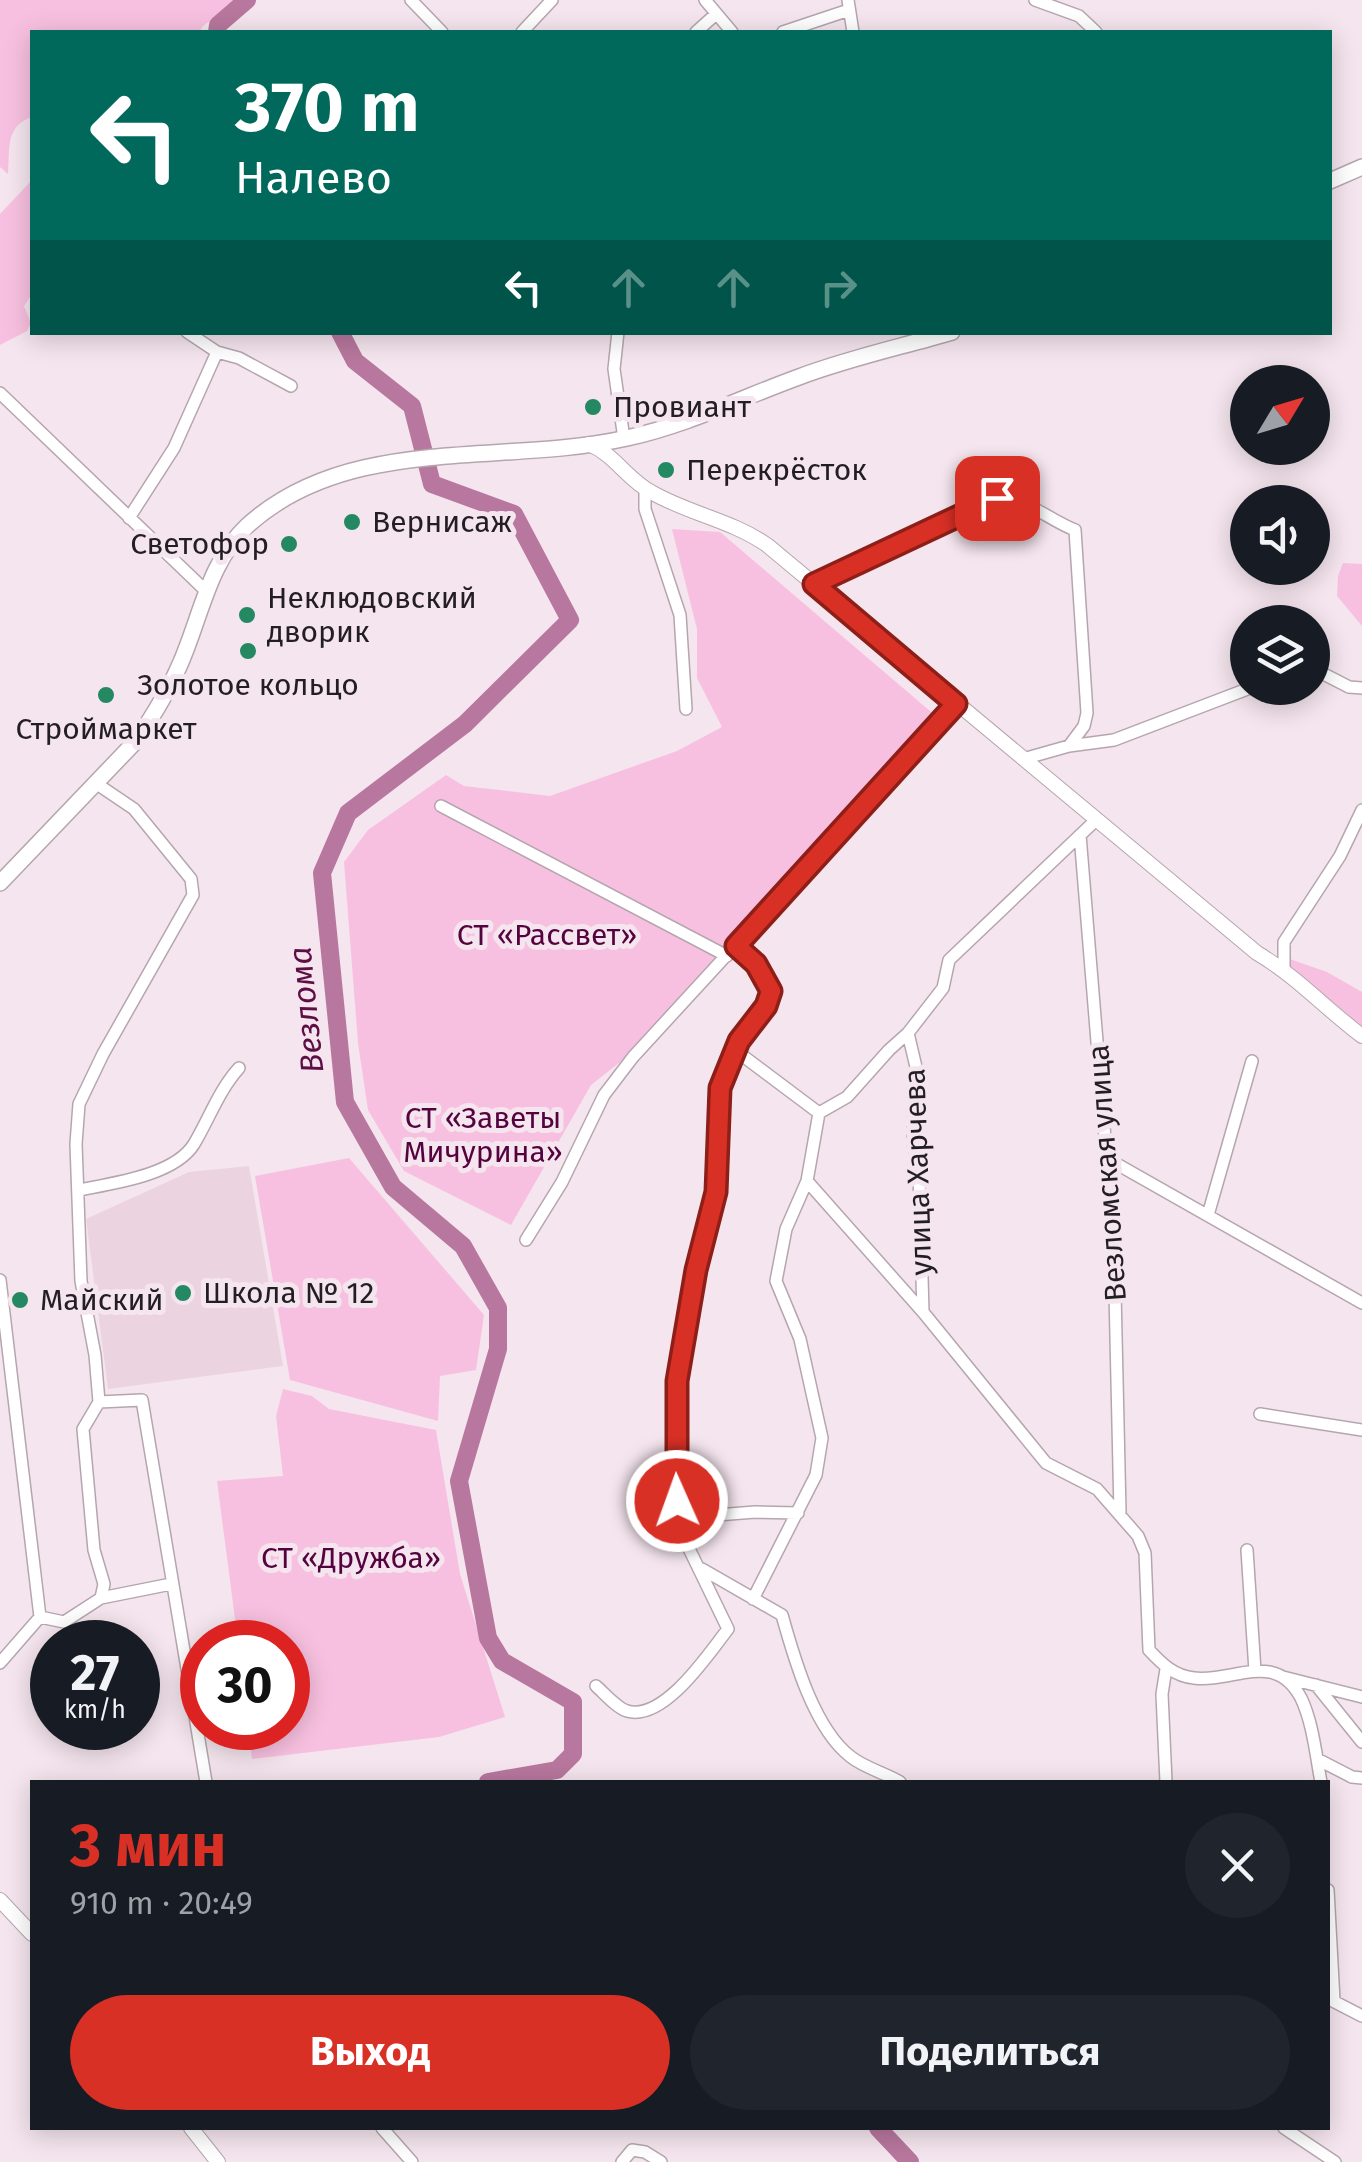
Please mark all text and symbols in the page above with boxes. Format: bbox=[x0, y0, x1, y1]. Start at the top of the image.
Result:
text: 370 m bbox=[235, 66, 420, 150]
icon: left bbox=[70, 70, 200, 200]
text: Налево bbox=[235, 151, 392, 205]
icon: left bbox=[496, 260, 551, 315]
icon: ahead bbox=[601, 260, 656, 315]
icon: ahead bbox=[706, 260, 761, 315]
icon: right bbox=[811, 260, 866, 315]
north arrow bbox=[1230, 365, 1330, 465]
map controls bbox=[1230, 365, 1330, 705]
place label: Провиант bbox=[613, 389, 752, 425]
marker: Провиант bbox=[582, 396, 604, 418]
place label: Перекрёсток bbox=[686, 452, 867, 488]
pin bbox=[955, 456, 1040, 541]
marker: Перекрёсток bbox=[655, 459, 677, 481]
icon: arrive bbox=[970, 471, 1025, 526]
button: sound bbox=[1230, 485, 1330, 585]
place label: Вернисаж bbox=[372, 504, 512, 540]
marker: Вернисаж bbox=[341, 511, 363, 533]
place label: Светофор bbox=[130, 526, 269, 562]
marker: Светофор bbox=[278, 533, 300, 555]
place label: Неклюдовский дворик bbox=[267, 580, 477, 650]
marker: Неклюдовский дворик bbox=[236, 604, 258, 626]
button: layers bbox=[1230, 605, 1330, 705]
marker: Золотое кольцо bbox=[237, 640, 259, 662]
place label: Золотое кольцо bbox=[137, 667, 359, 703]
marker: Строймаркет bbox=[95, 684, 117, 706]
place label: Строймаркет bbox=[16, 711, 197, 747]
park label: СТ «Рассвет» bbox=[457, 917, 637, 953]
water label: Везлома bbox=[280, 945, 332, 1075]
street label: Везломская улица bbox=[1080, 1043, 1134, 1303]
street label: улица Харчева bbox=[896, 1068, 940, 1276]
park label: СТ «Заветы Мичурина» bbox=[403, 1100, 563, 1170]
place label: Школа № 12 bbox=[203, 1275, 374, 1311]
place label: Майский bbox=[40, 1282, 164, 1318]
marker: Школа № 12 bbox=[172, 1282, 194, 1304]
marker: Майский bbox=[9, 1289, 31, 1311]
position arrow bbox=[625, 1449, 729, 1553]
park label: СТ «Дружба» bbox=[261, 1540, 441, 1576]
speed limit sign: 30 bbox=[180, 1620, 310, 1750]
text: 27 bbox=[71, 1643, 119, 1703]
text: km/h bbox=[64, 1695, 126, 1725]
text: 3 мин bbox=[70, 1810, 226, 1882]
button: close bbox=[1185, 1813, 1290, 1918]
text: 910 m · 20:49 bbox=[70, 1884, 253, 1922]
button: Выход bbox=[70, 1995, 670, 2110]
button: Поделиться bbox=[690, 1995, 1290, 2110]

